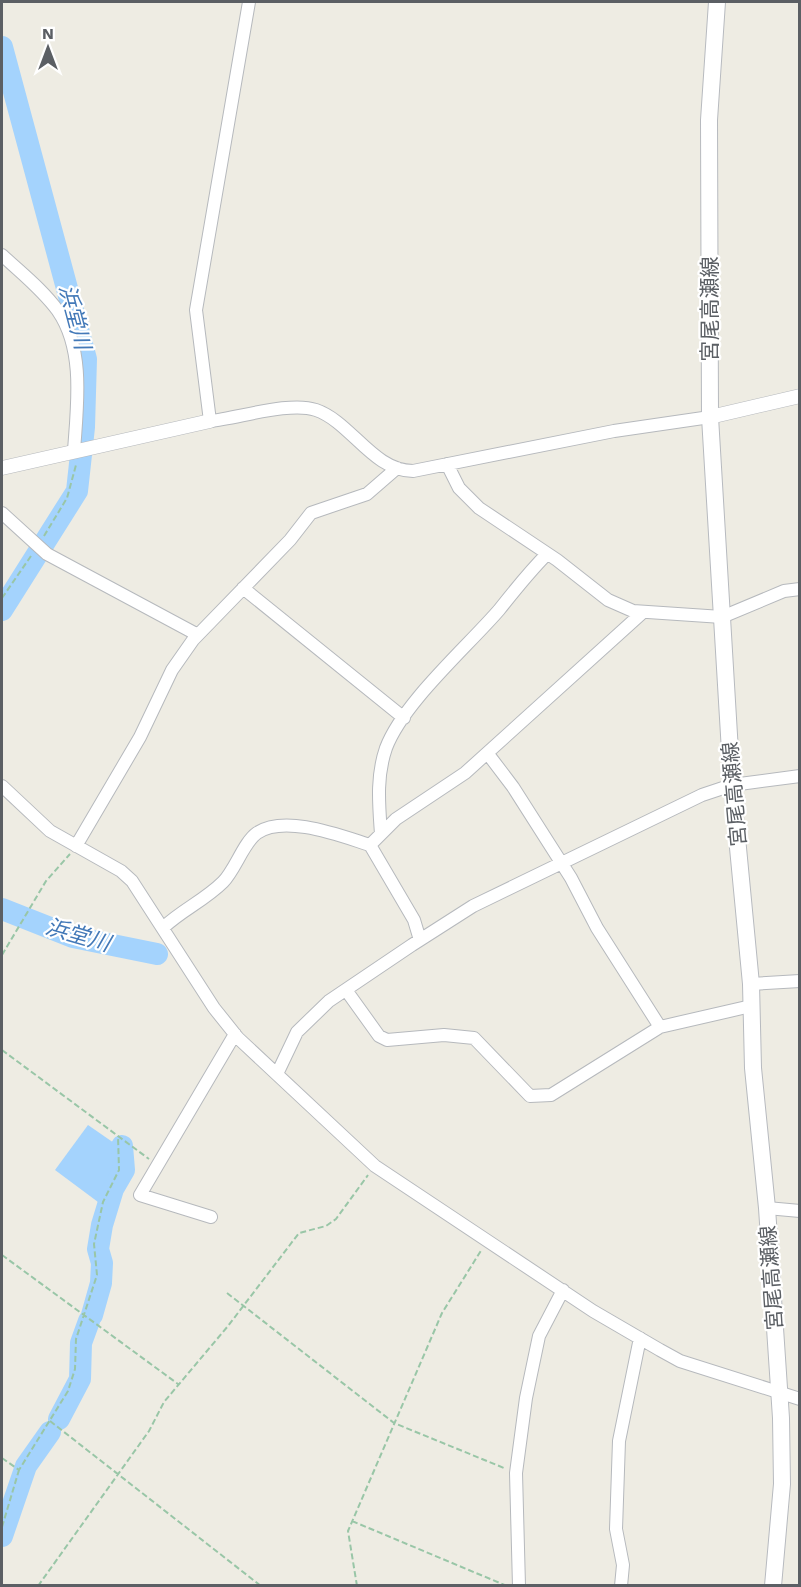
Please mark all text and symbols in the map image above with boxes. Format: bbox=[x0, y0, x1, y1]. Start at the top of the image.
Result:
north arrow bbox=[18, 18, 78, 78]
text: N bbox=[42, 24, 54, 43]
street label: 宮尾高瀬線 bbox=[697, 257, 722, 362]
water label: 浜堂川 bbox=[54, 282, 96, 354]
street label: 宮尾高瀬線 bbox=[717, 741, 751, 847]
water label: 浜堂川 bbox=[43, 914, 115, 957]
street label: 宮尾高瀬線 bbox=[755, 1225, 787, 1331]

